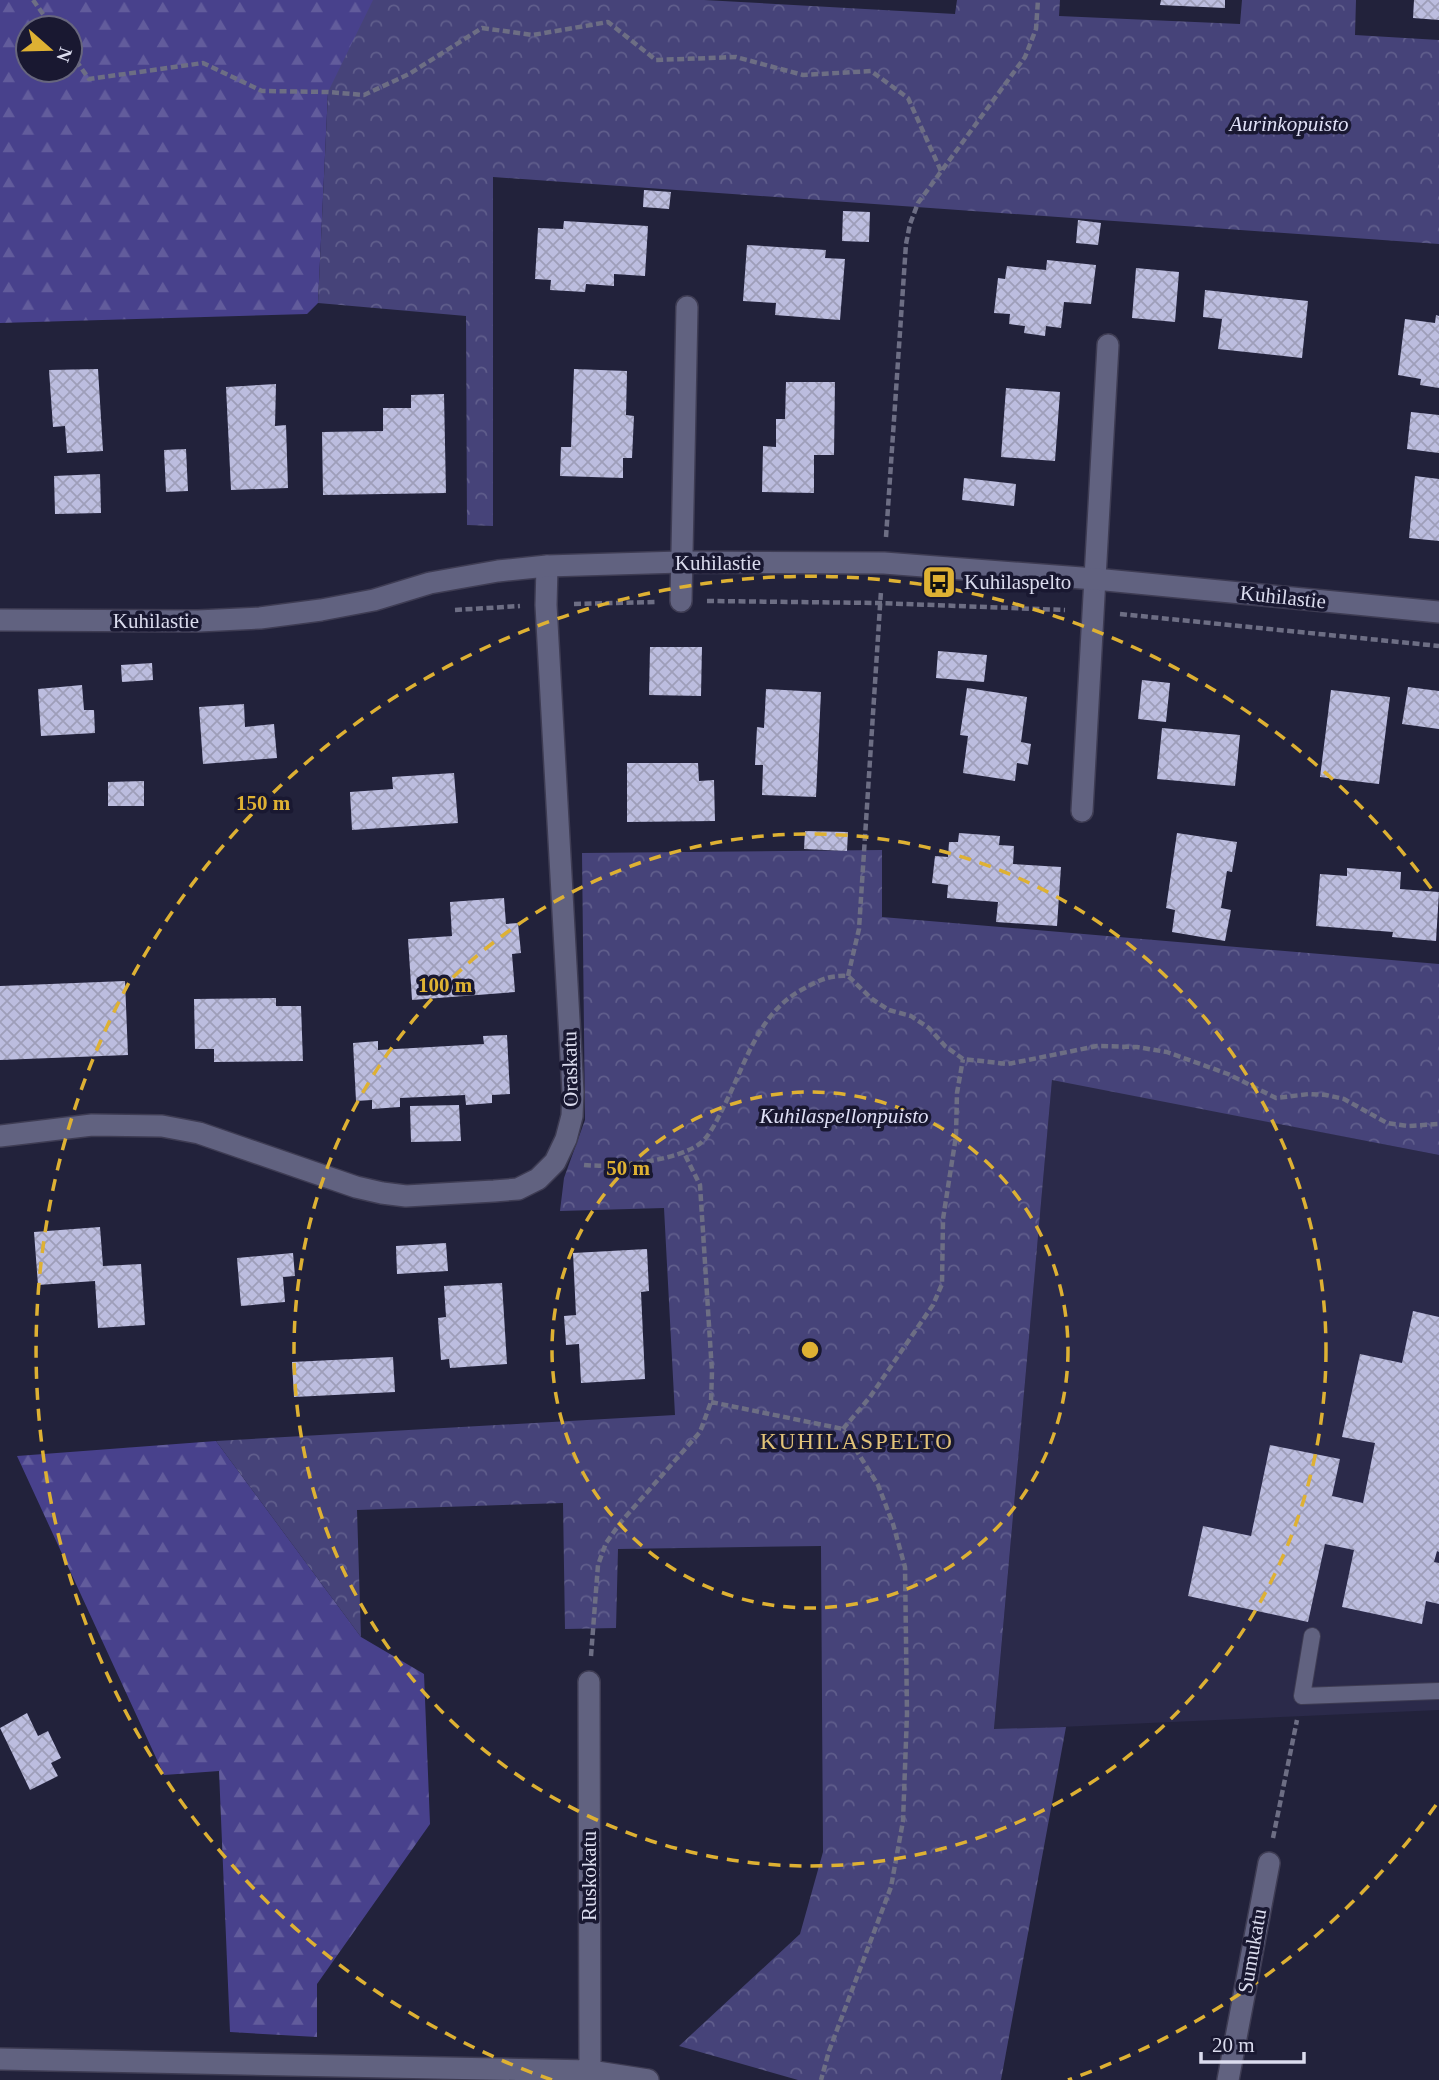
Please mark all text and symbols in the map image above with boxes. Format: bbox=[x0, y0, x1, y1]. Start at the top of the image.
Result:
north arrow bbox=[14, 14, 84, 84]
text: N bbox=[52, 45, 77, 65]
park label: Aurinkopuisto bbox=[1228, 112, 1349, 136]
street label: Kuhilastie bbox=[675, 551, 761, 575]
bus stop icon: Kuhilaspelto bbox=[920, 563, 958, 601]
place label: Kuhilaspelto bbox=[964, 570, 1071, 594]
street label: Kuhilastie bbox=[1239, 581, 1327, 613]
street label: Kuhilastie bbox=[113, 609, 199, 633]
text: 150 m bbox=[236, 791, 291, 815]
text: 100 m bbox=[418, 973, 473, 997]
street label: Oraskatu bbox=[557, 1030, 583, 1107]
park label: Kuhilaspellonpuisto bbox=[758, 1104, 929, 1128]
text: 50 m bbox=[606, 1156, 650, 1180]
centre of rings bbox=[798, 1338, 822, 1362]
district label: KUHILASPELTO bbox=[760, 1429, 954, 1454]
street label: Ruskokatu bbox=[577, 1831, 601, 1921]
street label: Sumukatu bbox=[1233, 1906, 1271, 1995]
scale bar bbox=[1201, 2021, 1304, 2064]
text: 20 m bbox=[1212, 2033, 1255, 2057]

